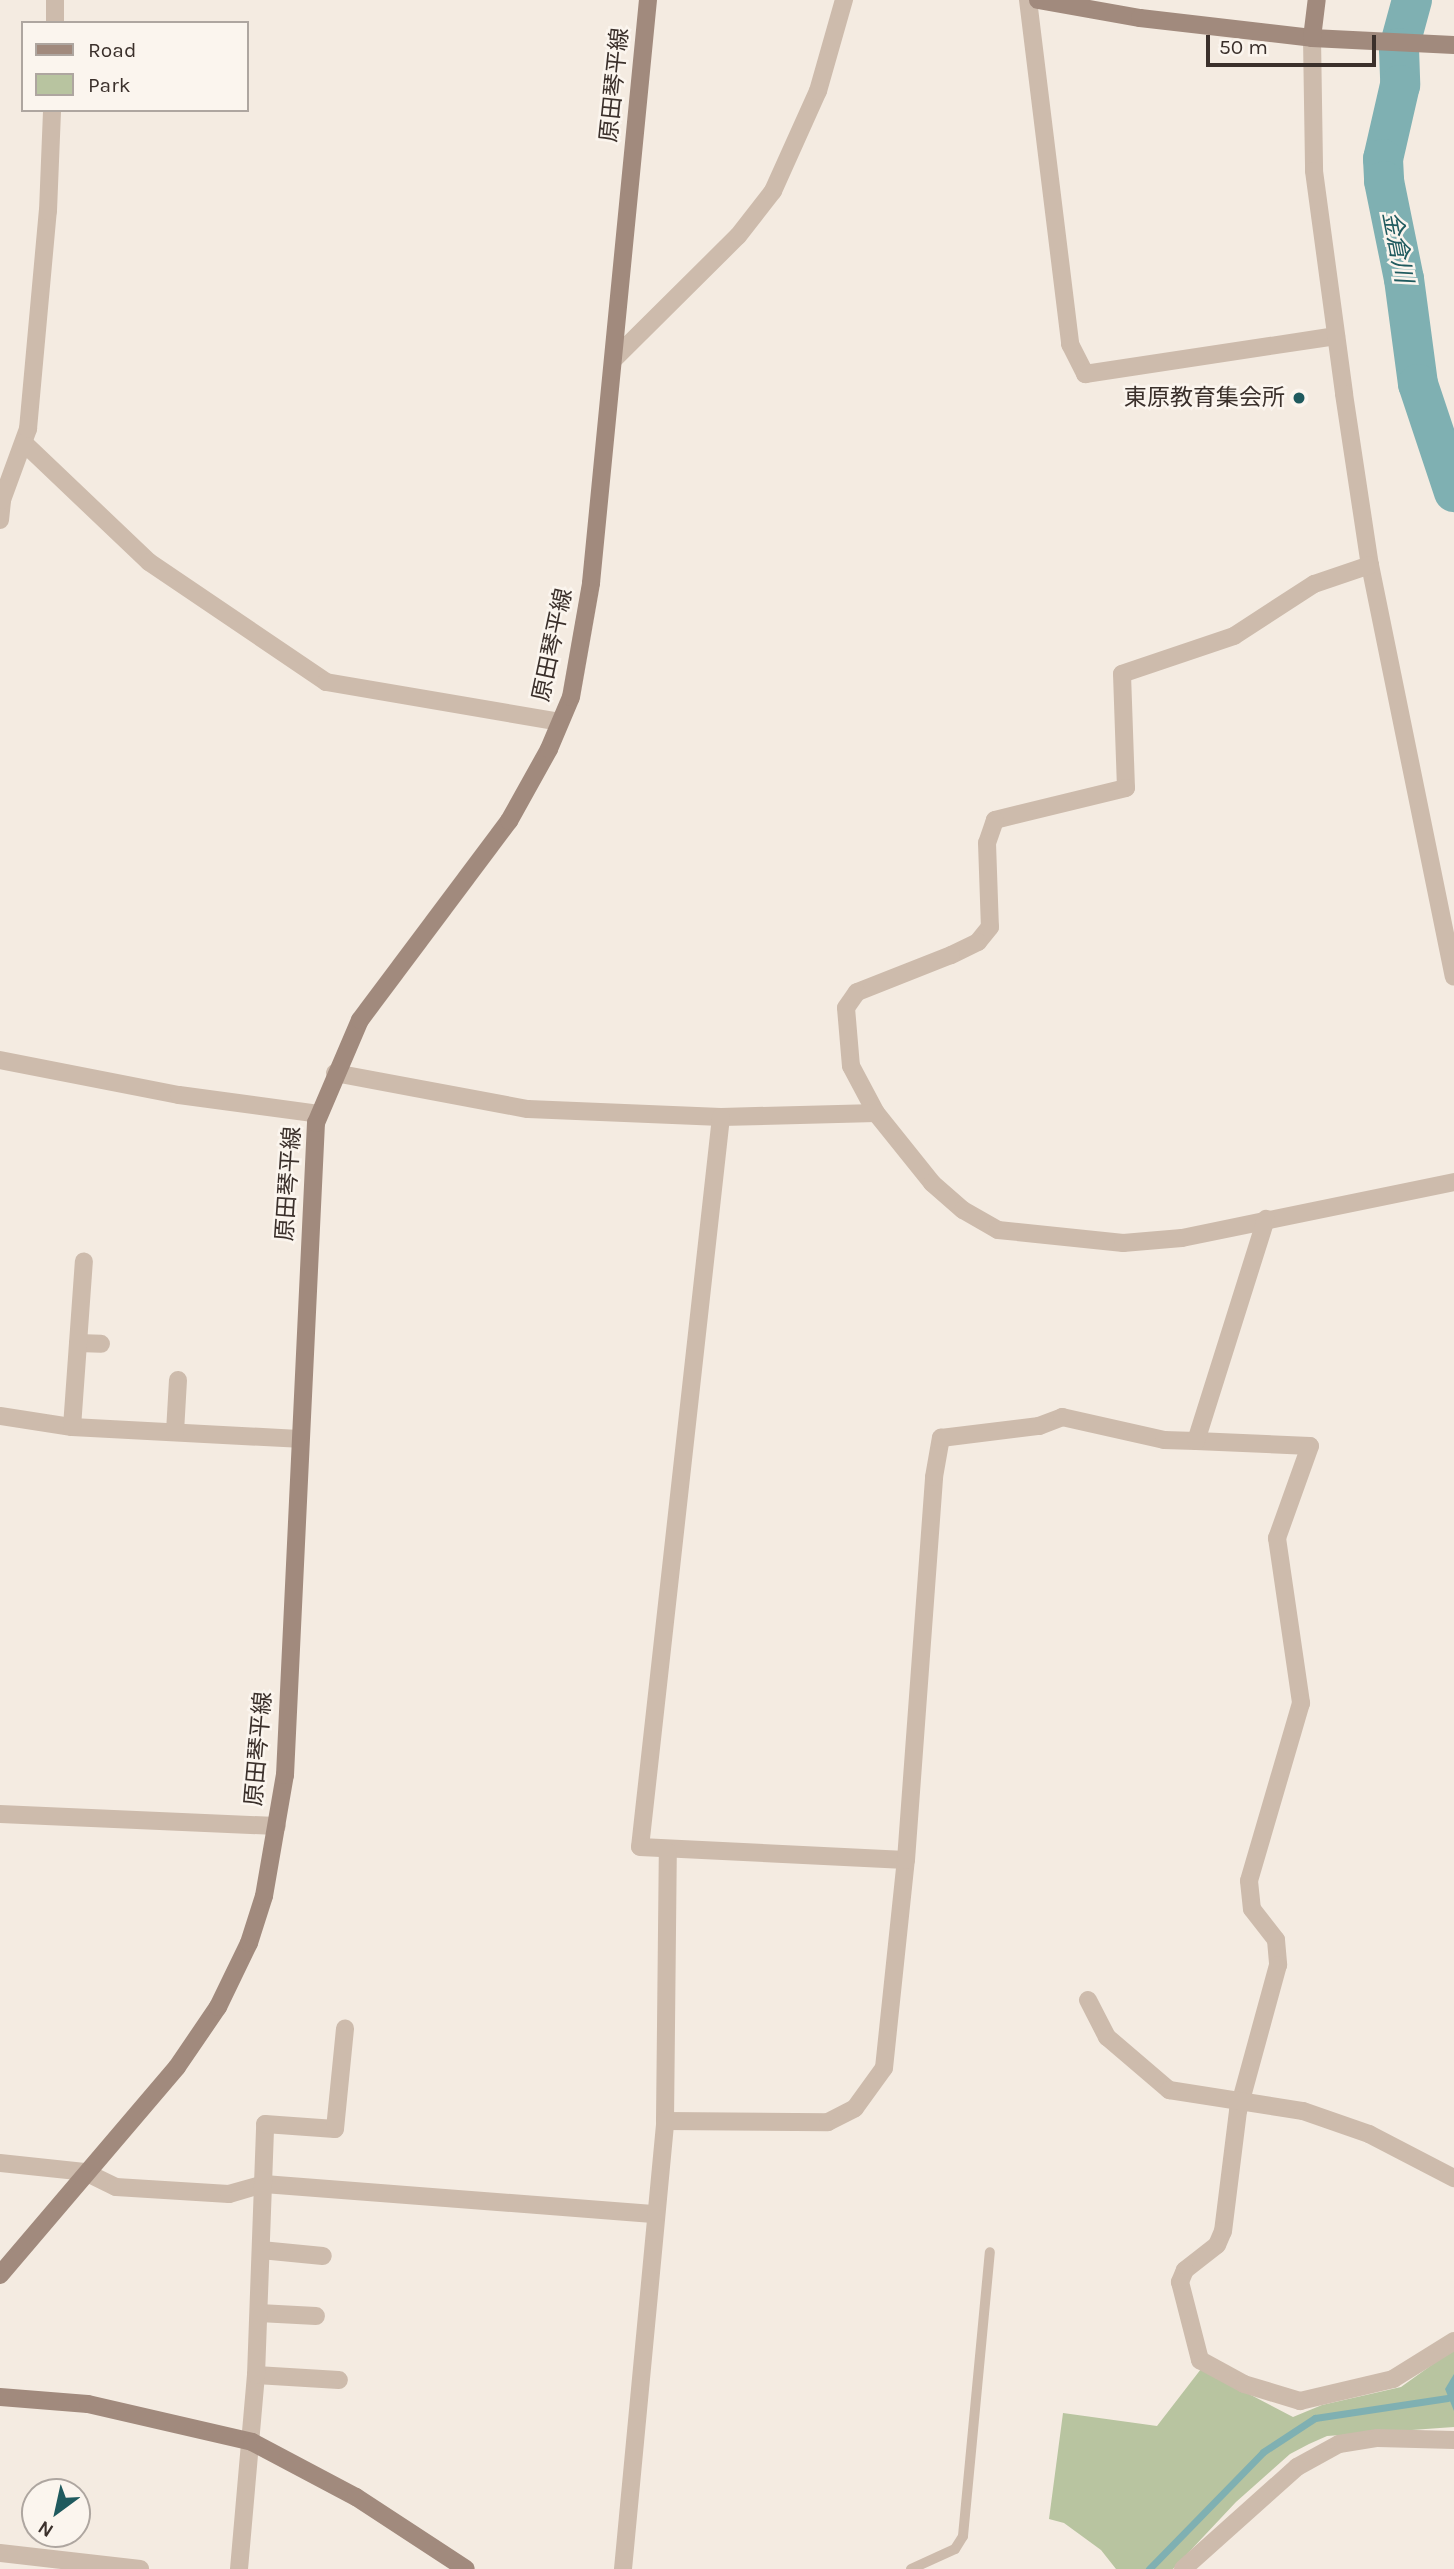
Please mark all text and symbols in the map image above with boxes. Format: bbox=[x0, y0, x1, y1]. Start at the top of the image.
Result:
legend bbox=[21, 21, 248, 112]
scale bar bbox=[1209, 21, 1379, 65]
street label: 原田琴平線 bbox=[595, 26, 635, 144]
text: 50 m bbox=[1219, 35, 1268, 59]
text: Road bbox=[88, 38, 136, 62]
text: Park bbox=[88, 73, 131, 97]
water label: 金倉川 bbox=[1376, 209, 1418, 285]
place label: 東原教育集会所 bbox=[1124, 384, 1285, 412]
marker: 東原教育集会所 bbox=[1291, 390, 1307, 406]
street label: 原田琴平線 bbox=[528, 586, 578, 704]
street label: 原田琴平線 bbox=[271, 1126, 307, 1242]
street label: 原田琴平線 bbox=[240, 1691, 278, 1807]
north arrow bbox=[21, 2478, 91, 2548]
text: N bbox=[34, 2516, 57, 2542]

